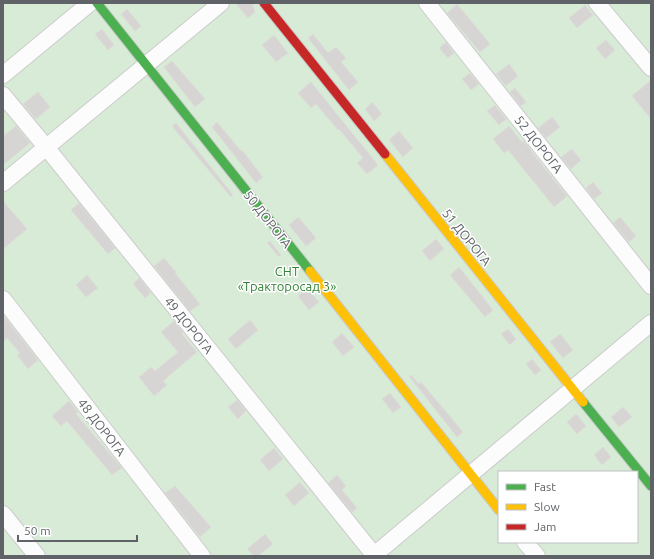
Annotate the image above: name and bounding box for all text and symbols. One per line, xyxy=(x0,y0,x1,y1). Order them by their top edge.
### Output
street label: 52 ДОРОГА xyxy=(512,113,566,176)
street label: 50 ДОРОГА xyxy=(241,188,295,251)
street label: 51 ДОРОГА xyxy=(440,206,494,269)
park label: СНТ «Тракторосад 3» xyxy=(238,264,336,293)
street label: 49 ДОРОГА xyxy=(162,294,216,357)
street label: 48 ДОРОГА xyxy=(75,396,129,459)
legend xyxy=(498,471,638,543)
text: Fast xyxy=(534,480,556,493)
text: Slow xyxy=(534,500,560,513)
scale bar xyxy=(18,517,137,543)
text: Jam xyxy=(534,520,556,533)
text: 50 m xyxy=(24,524,51,537)

